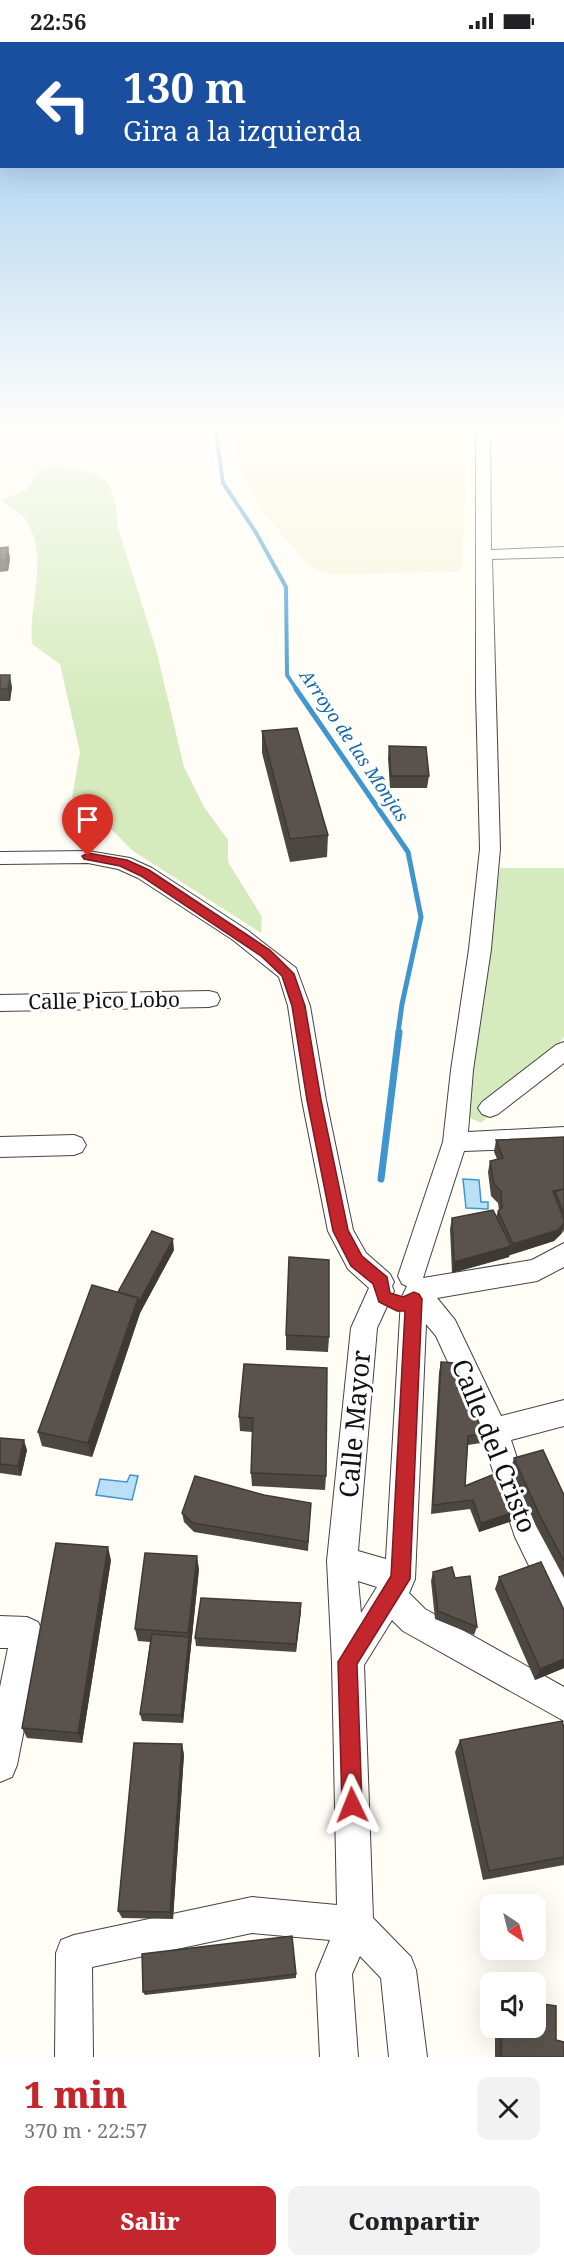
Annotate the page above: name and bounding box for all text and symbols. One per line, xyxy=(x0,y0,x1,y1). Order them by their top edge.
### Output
text: 22:56 xyxy=(30,6,86,36)
text: 130 m xyxy=(123,58,247,115)
icon: left xyxy=(24,66,102,144)
text: Gira a la izquierda xyxy=(123,112,362,149)
water label: Arroyo de las Monjas xyxy=(294,663,415,826)
pin xyxy=(62,794,113,856)
icon: arrive xyxy=(71,803,104,836)
street label: Calle Pico Lobo xyxy=(28,985,180,1015)
street label: Calle Mayor xyxy=(330,1349,378,1499)
street label: Calle del Cristo xyxy=(444,1353,546,1538)
position arrow xyxy=(320,1773,384,1837)
north arrow xyxy=(480,1894,546,1960)
map controls xyxy=(480,1894,546,2038)
button: sound xyxy=(480,1972,546,2038)
text: 1 min xyxy=(24,2070,127,2119)
button: close xyxy=(477,2077,540,2140)
text: 370 m · 22:57 xyxy=(24,2117,147,2144)
button: Salir xyxy=(24,2186,276,2255)
button: Compartir xyxy=(288,2186,540,2255)

